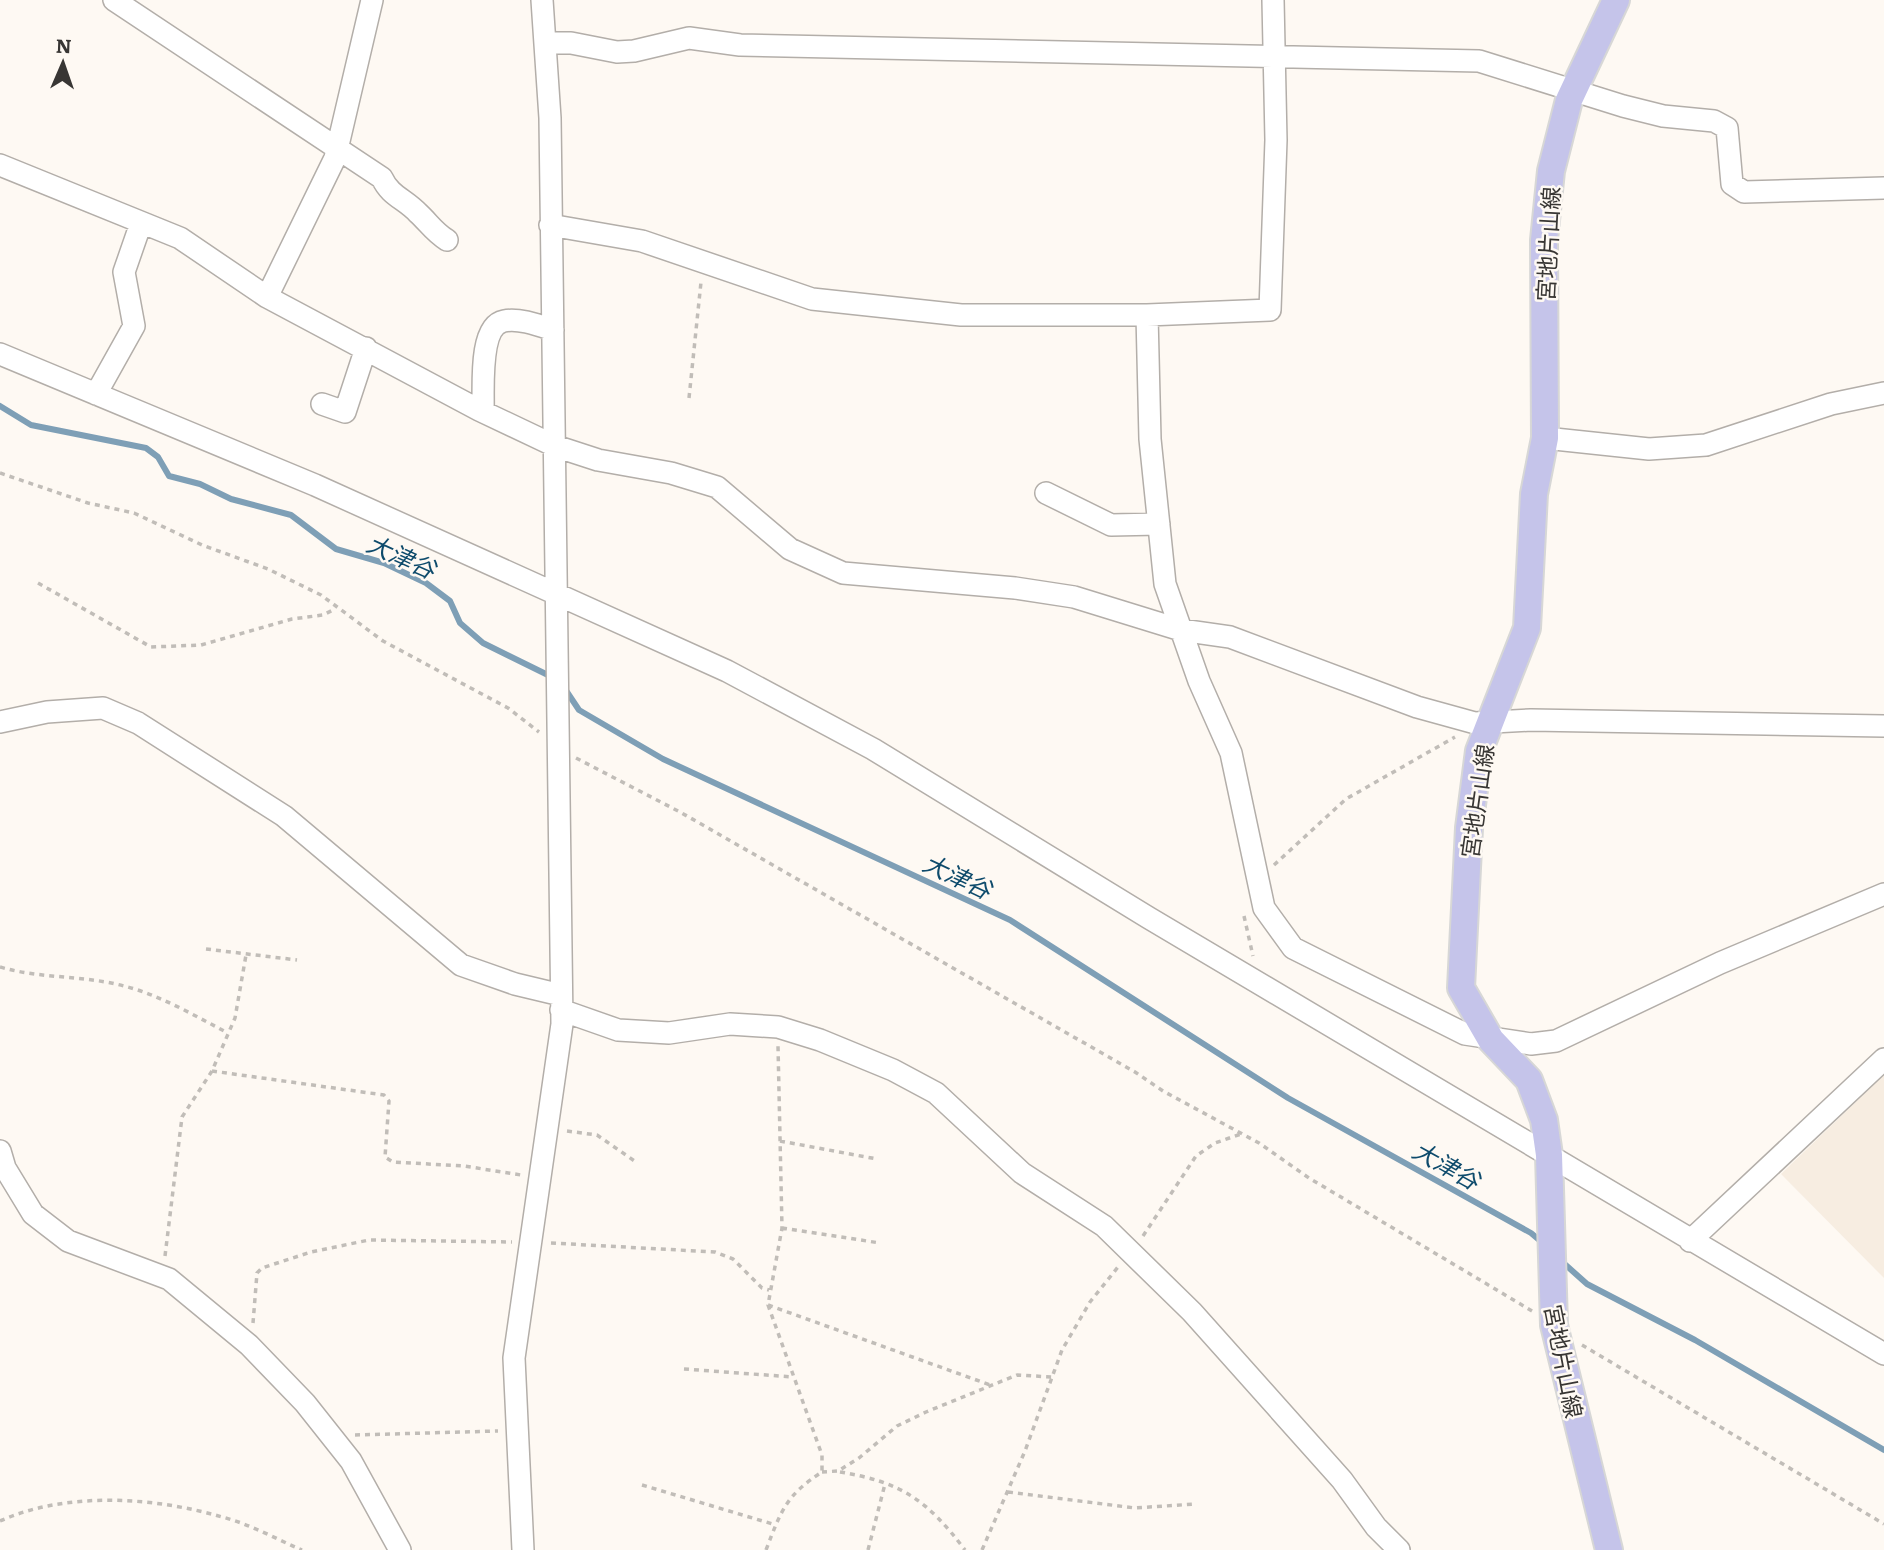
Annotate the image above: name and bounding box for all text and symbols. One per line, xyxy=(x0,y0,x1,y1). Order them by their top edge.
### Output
north arrow xyxy=(28,28,98,98)
text: N xyxy=(55,31,72,59)
street label: 宮地片山線 xyxy=(1527,186,1567,302)
water label: 大津谷 xyxy=(362,524,444,586)
street label: 宮地片山線 xyxy=(1451,742,1501,860)
water label: 大津谷 xyxy=(918,844,1000,907)
water label: 大津谷 xyxy=(1407,1131,1489,1198)
street label: 宮地片山線 xyxy=(1537,1301,1593,1421)

